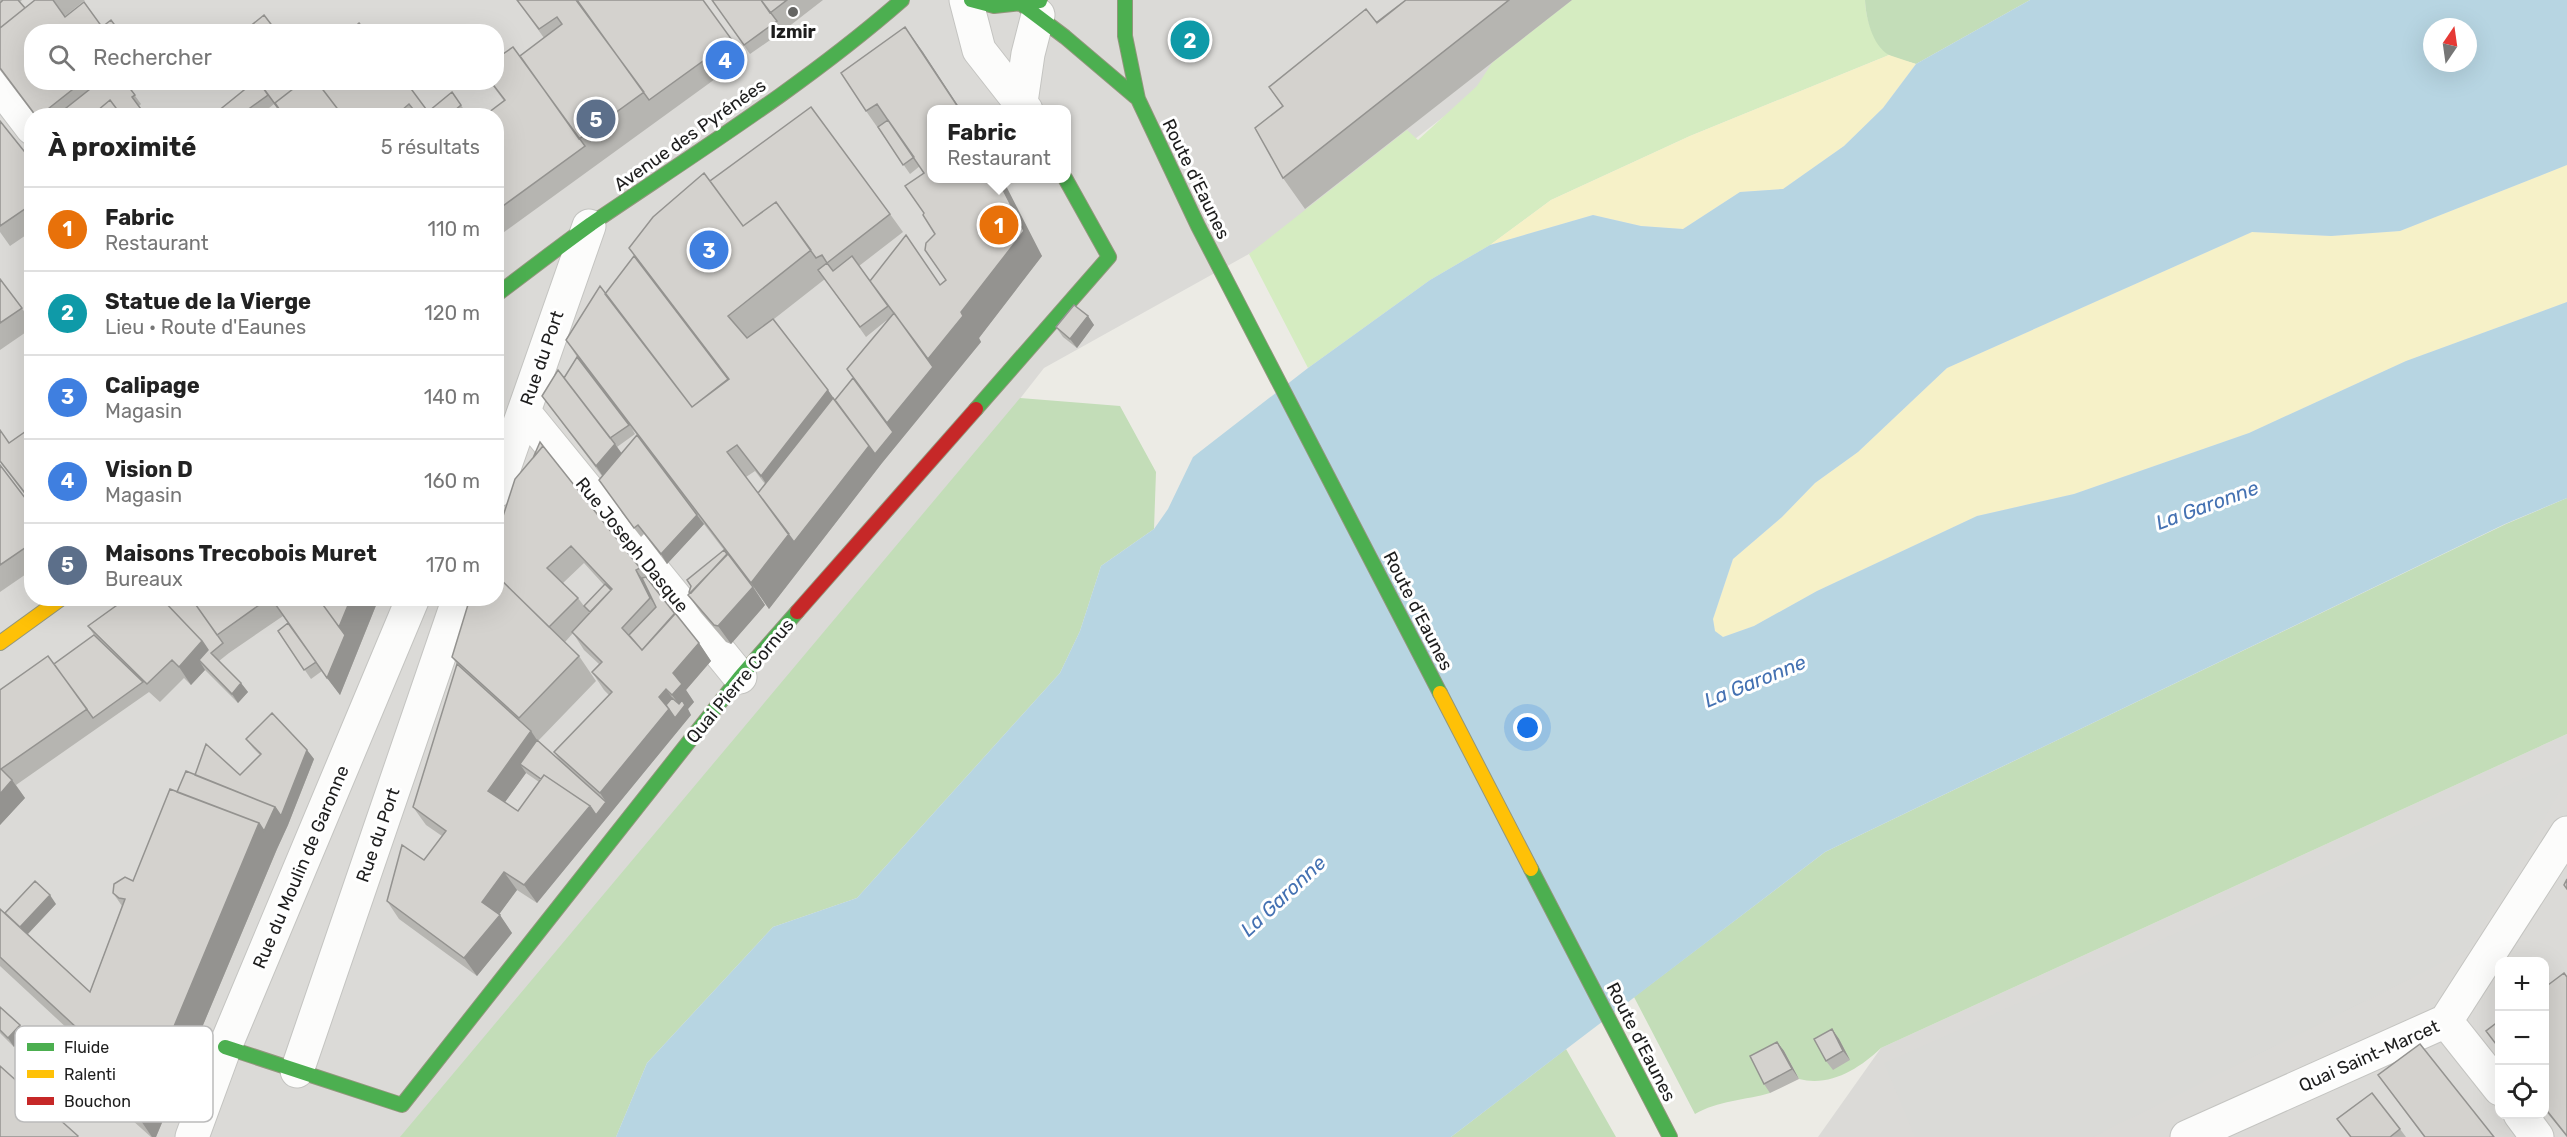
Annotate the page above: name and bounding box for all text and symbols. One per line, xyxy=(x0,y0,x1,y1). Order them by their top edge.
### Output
marker: Izmir xyxy=(786,5,800,19)
pin: 2 xyxy=(1170,18,1210,63)
north arrow xyxy=(2423,18,2477,72)
place label: Izmir xyxy=(770,21,816,43)
search box xyxy=(24,24,504,90)
pin: 4 xyxy=(706,38,744,82)
icon: search xyxy=(45,41,78,74)
text: Rechercher xyxy=(93,44,212,71)
street label: Avenue des Pyrénées xyxy=(610,74,770,196)
pin: 5 xyxy=(576,96,616,142)
popup xyxy=(927,105,1071,183)
street label: Route d'Eaunes xyxy=(1157,115,1235,243)
text: Fabric xyxy=(947,119,1016,146)
text: À proximité xyxy=(48,132,197,163)
text: 5 résultats xyxy=(381,135,480,159)
text: Restaurant xyxy=(947,146,1051,170)
pin: 1 xyxy=(980,202,1018,248)
text: Fabric xyxy=(105,204,174,231)
text: 1 xyxy=(63,217,72,241)
text: 110 m xyxy=(428,217,480,241)
pin: 3 xyxy=(690,228,728,272)
text: Restaurant xyxy=(105,231,209,255)
text: Statue de la Vierge xyxy=(105,288,311,315)
text: 2 xyxy=(61,301,74,325)
text: 120 m xyxy=(424,301,480,325)
street label: Rue du Port xyxy=(516,308,568,408)
text: Lieu · Route d'Eaunes xyxy=(105,315,306,339)
text: Calipage xyxy=(105,372,200,399)
text: 3 xyxy=(61,385,74,409)
text: 140 m xyxy=(424,385,480,409)
text: Magasin xyxy=(105,399,182,423)
text: Vision D xyxy=(105,456,193,483)
text: 4 xyxy=(61,469,74,493)
text: 160 m xyxy=(424,469,480,493)
street label: Rue Joseph Dasque xyxy=(571,473,693,617)
water label: La Garonne xyxy=(2152,475,2262,535)
text: Magasin xyxy=(105,483,182,507)
text: Maisons Trecobois Muret xyxy=(105,540,377,567)
street label: Route d'Eaunes xyxy=(1378,548,1458,674)
text: 5 xyxy=(61,553,74,577)
text: 170 m xyxy=(426,553,480,577)
text: Bureaux xyxy=(105,567,183,591)
street label: Quai Pierre Cornus xyxy=(682,614,798,748)
water label: La Garonne xyxy=(1701,650,1809,712)
your location xyxy=(1513,713,1542,742)
street label: Rue du Moulin de Garonne xyxy=(248,762,354,972)
street label: Rue du Port xyxy=(352,785,404,885)
water label: La Garonne xyxy=(1236,851,1330,941)
map controls xyxy=(2495,957,2549,1119)
button: + xyxy=(2495,957,2549,1011)
street label: Route d'Eaunes xyxy=(1601,979,1681,1105)
button: − xyxy=(2495,1011,2549,1065)
street label: Quai Saint-Marcet xyxy=(2295,1015,2443,1097)
legend xyxy=(15,1026,213,1122)
text: Fluide xyxy=(64,1038,109,1057)
text: Ralenti xyxy=(64,1065,116,1084)
button: locate xyxy=(2495,1065,2549,1119)
text: Bouchon xyxy=(64,1092,131,1111)

